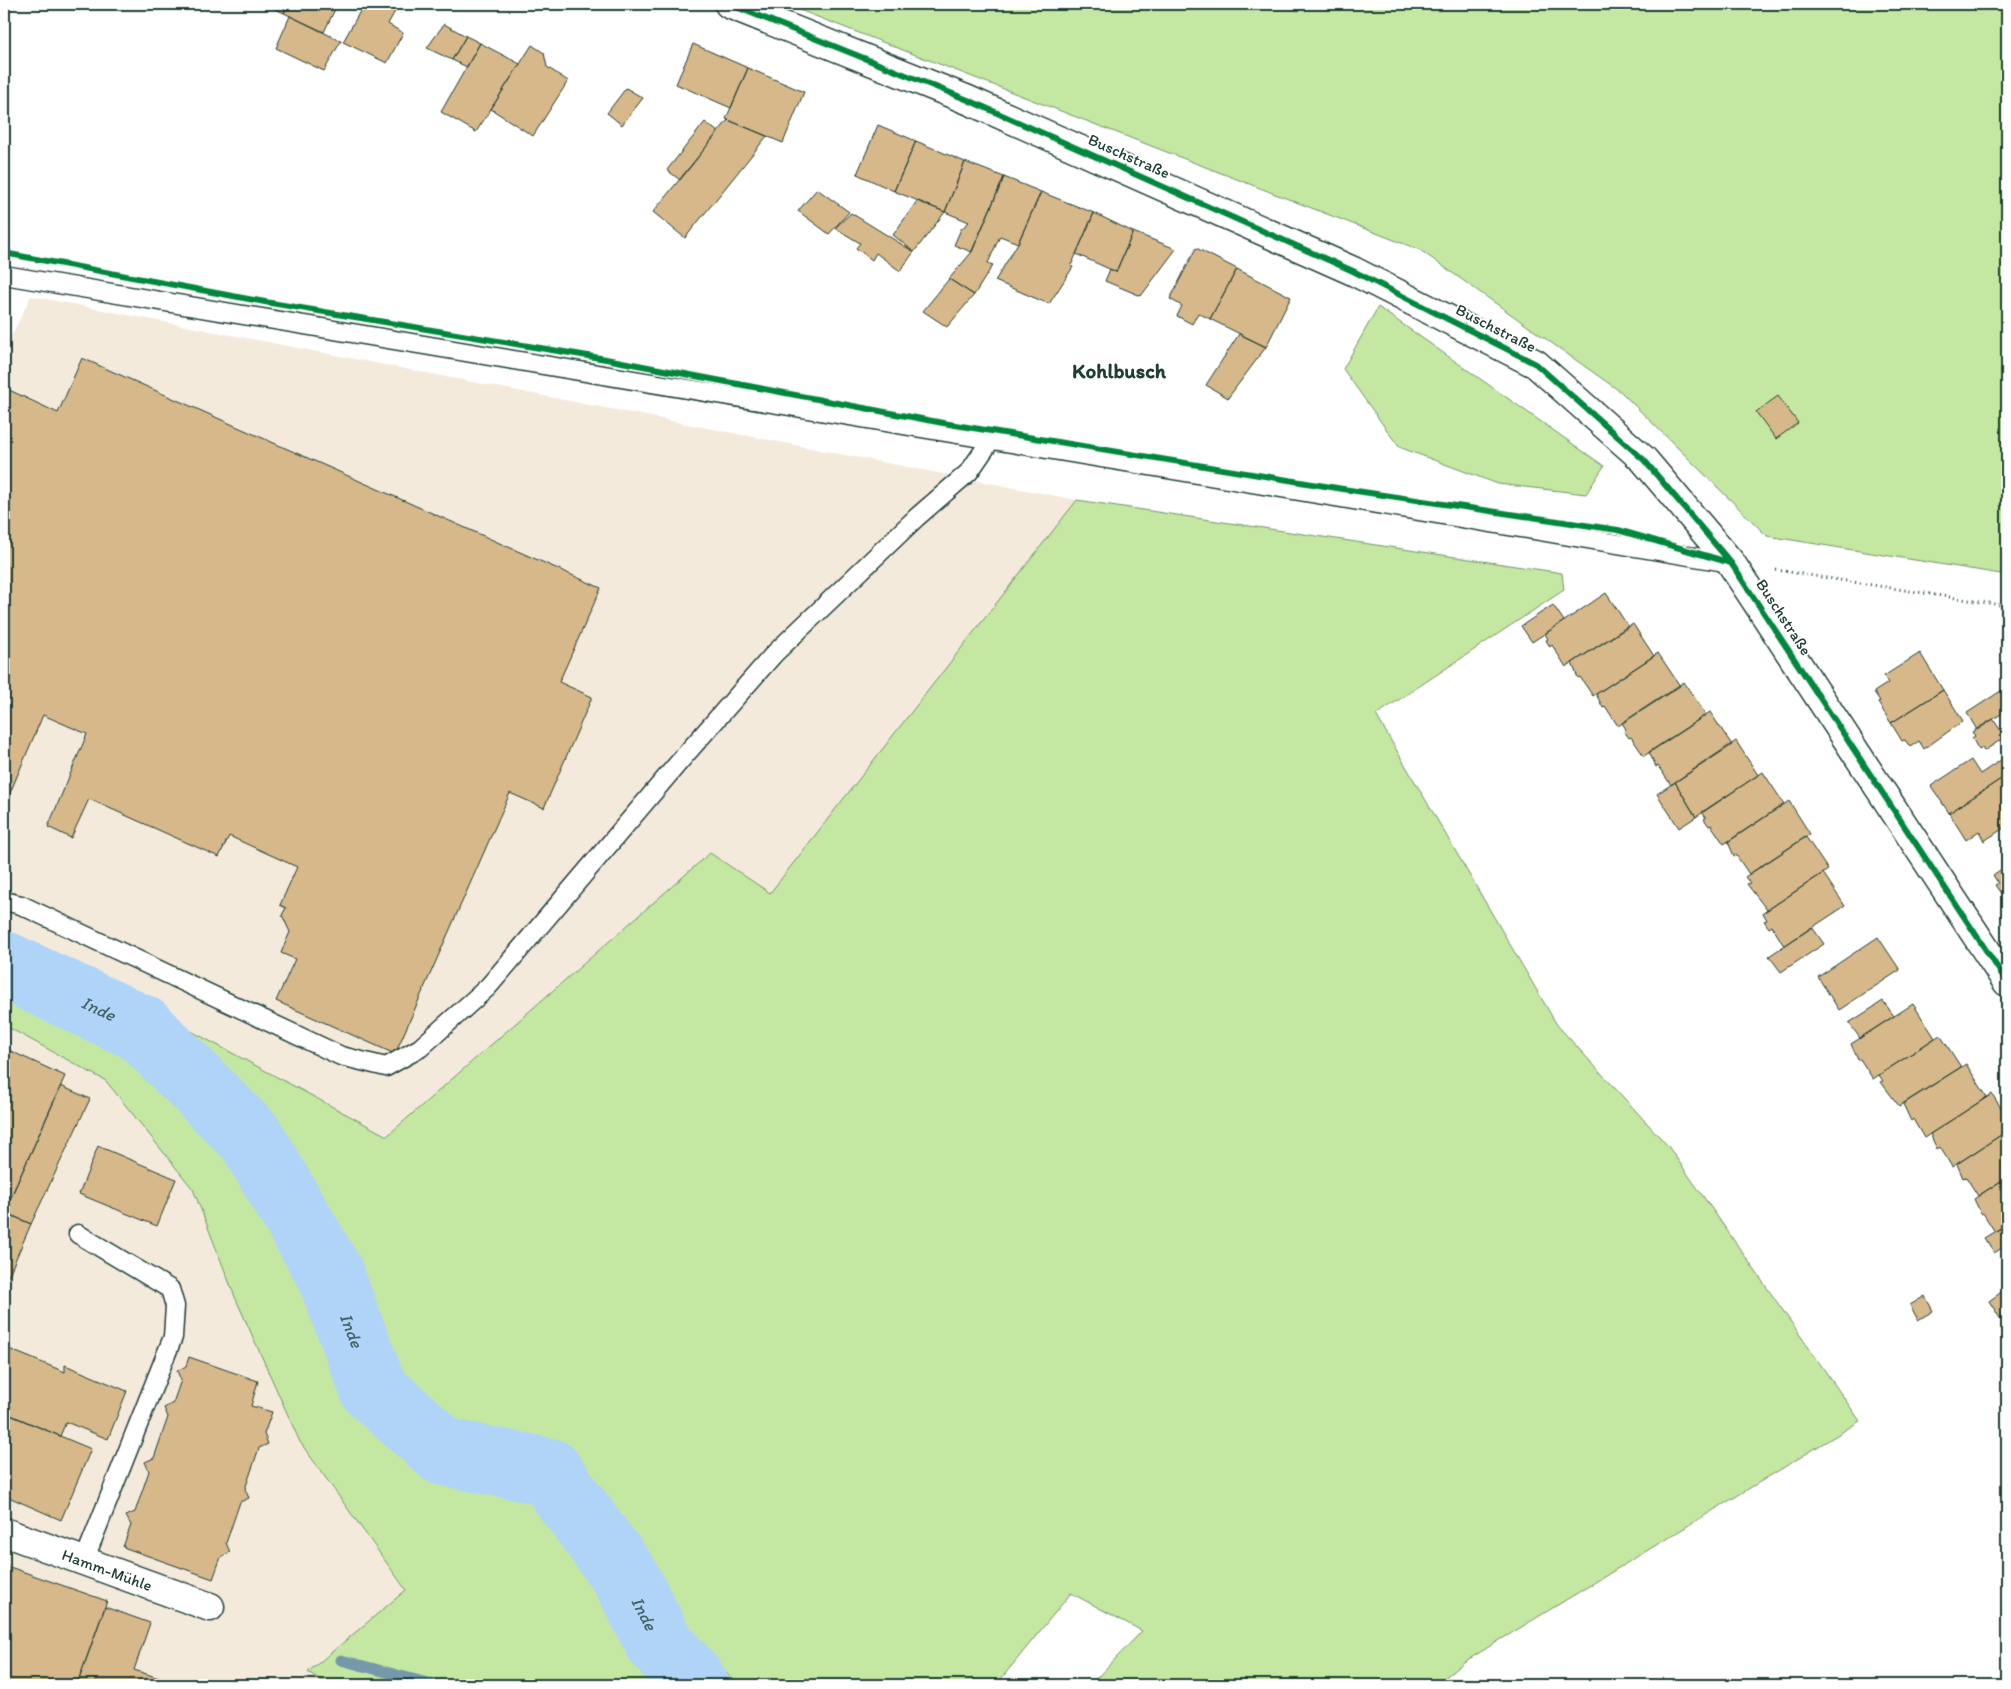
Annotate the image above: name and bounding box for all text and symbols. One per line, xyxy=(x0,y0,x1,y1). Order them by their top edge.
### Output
street label: Buschstraße xyxy=(1085,130,1173,182)
street label: Buschstraße xyxy=(1453,300,1539,356)
district label: Kohlbusch xyxy=(1072,358,1167,383)
street label: Buschstraße xyxy=(1752,575,1816,659)
water label: Inde xyxy=(78,991,120,1027)
water label: Inde xyxy=(335,1310,368,1352)
street label: Hamm-Mühle xyxy=(60,1545,155,1595)
water label: Inde xyxy=(626,1593,663,1636)

